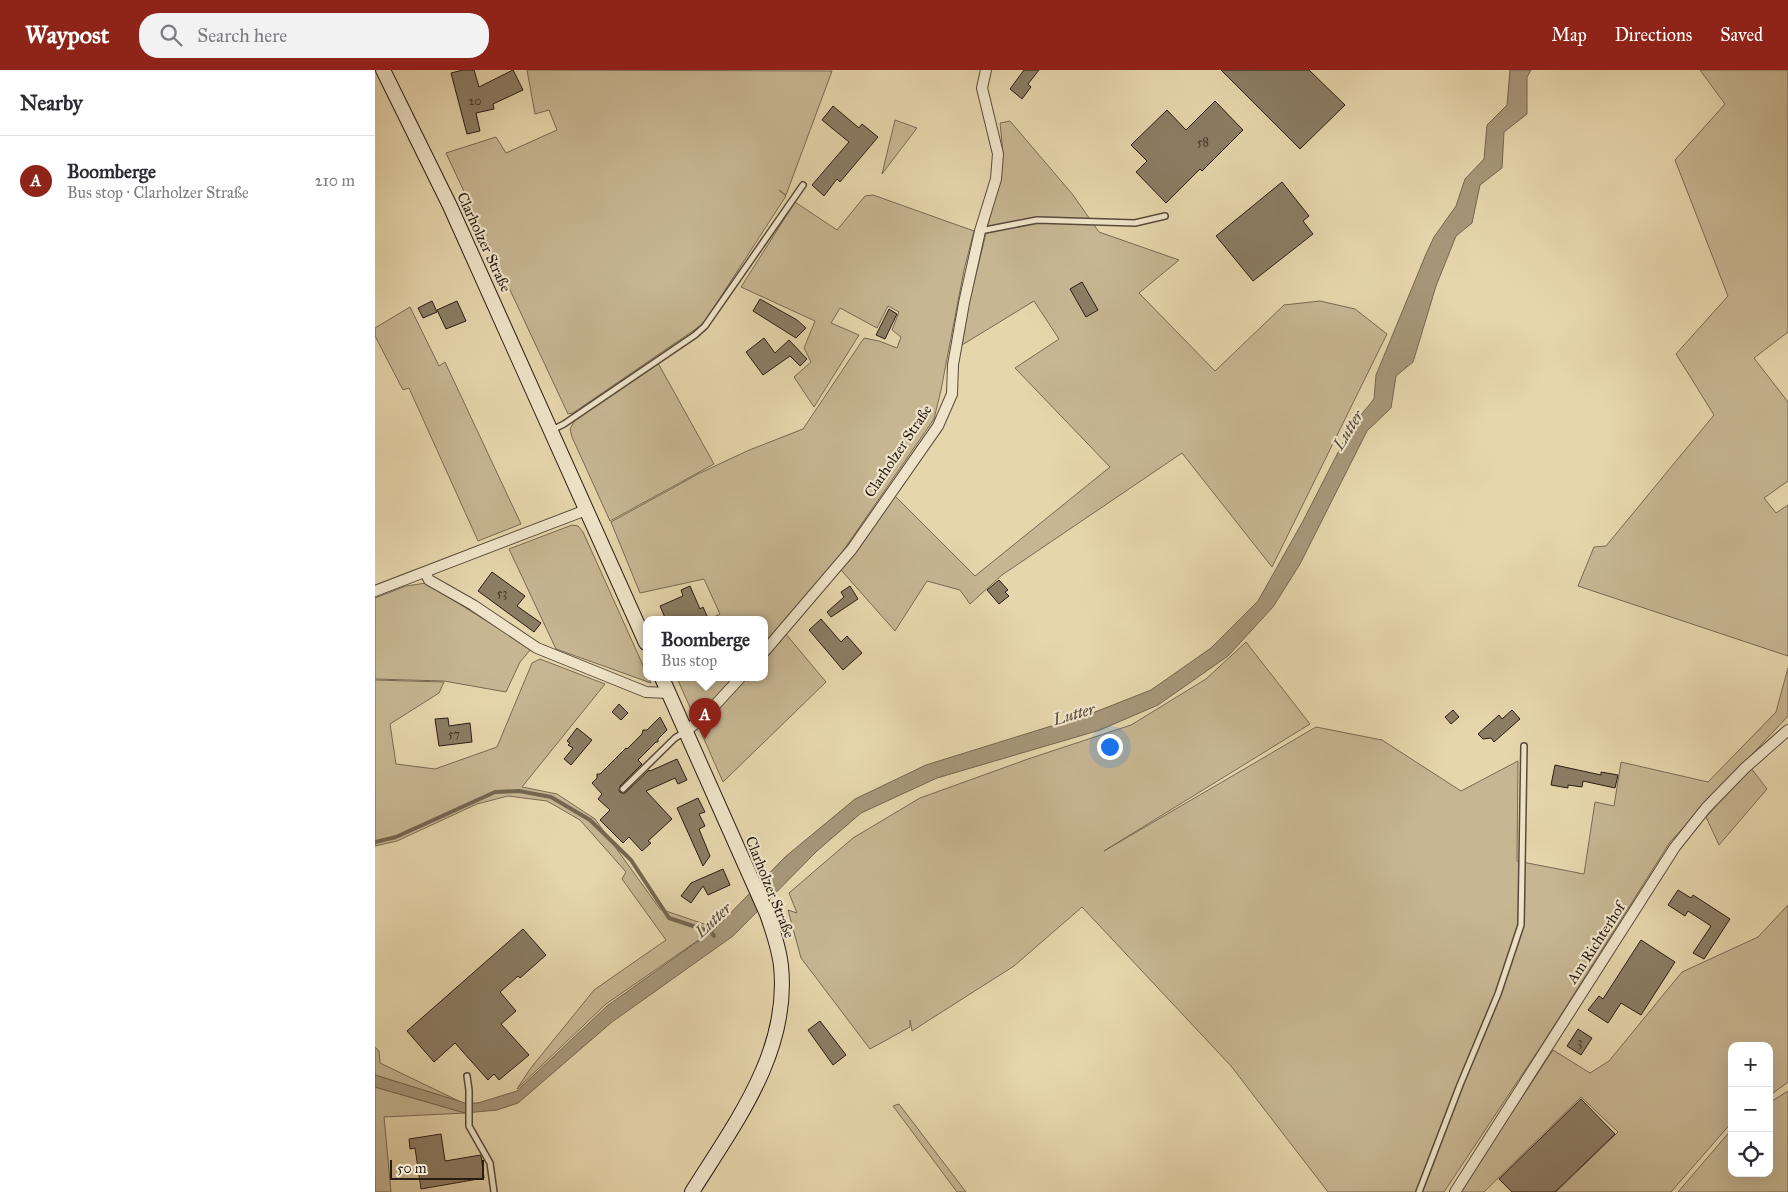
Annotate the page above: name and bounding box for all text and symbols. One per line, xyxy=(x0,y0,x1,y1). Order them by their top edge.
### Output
search box xyxy=(139,13,489,58)
text: Waypost xyxy=(25,20,109,50)
icon: search xyxy=(157,21,185,49)
text: Search here xyxy=(197,24,287,47)
text: Map xyxy=(1551,24,1587,46)
text: Directions xyxy=(1615,24,1692,46)
text: Saved xyxy=(1720,24,1763,46)
text: Nearby xyxy=(20,90,83,116)
house number: 20 xyxy=(469,94,481,108)
house number: 58 xyxy=(1197,135,1209,149)
text: Boomberge xyxy=(67,160,156,183)
text: A xyxy=(31,171,41,190)
text: 210 m xyxy=(315,171,355,190)
text: Bus stop · Clarholzer Straße xyxy=(67,183,249,202)
street label: Clarholzer Straße xyxy=(453,189,515,295)
street label: Clarholzer Straße xyxy=(860,401,936,501)
water label: Lutter xyxy=(1328,406,1368,454)
house number: 53 xyxy=(497,586,507,600)
popup xyxy=(643,616,768,681)
text: Boomberge xyxy=(661,628,750,651)
text: Bus stop xyxy=(661,651,717,670)
pin: A xyxy=(689,698,721,739)
water label: Lutter xyxy=(1050,699,1098,729)
house number: 57 xyxy=(448,727,460,741)
your location xyxy=(1097,734,1123,760)
street label: Clarholzer Straße xyxy=(741,834,799,940)
street label: Am Richterhof xyxy=(1563,897,1631,988)
water label: Lutter xyxy=(690,898,736,942)
house number: 3 xyxy=(1578,1035,1583,1049)
map controls xyxy=(1728,1042,1773,1177)
button: + xyxy=(1728,1042,1773,1087)
button: − xyxy=(1728,1087,1773,1132)
button: locate xyxy=(1728,1132,1773,1177)
scale bar xyxy=(390,1157,484,1180)
text: 50 m xyxy=(397,1160,426,1177)

